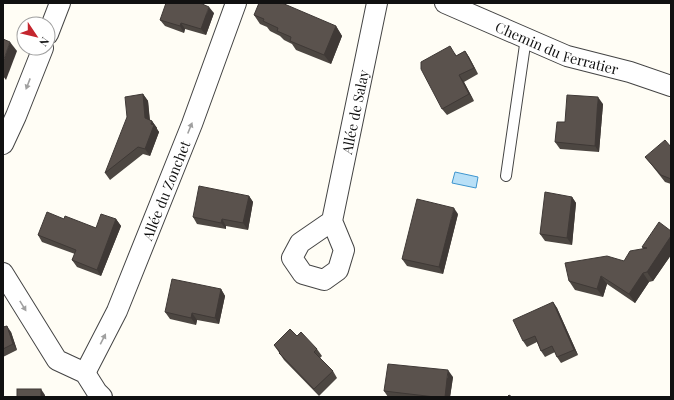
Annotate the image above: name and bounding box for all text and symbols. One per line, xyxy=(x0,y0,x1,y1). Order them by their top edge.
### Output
north arrow xyxy=(16,16,56,56)
street label: Chemin du Ferratier xyxy=(493,17,621,78)
text: N xyxy=(36,34,53,50)
street label: Allée de Salay xyxy=(336,68,372,157)
one-way arrow xyxy=(25,79,31,91)
one-way arrow xyxy=(188,122,194,134)
street label: Allée du Zonchet xyxy=(137,137,194,244)
one-way arrow xyxy=(20,300,27,312)
one-way arrow xyxy=(99,333,106,344)

